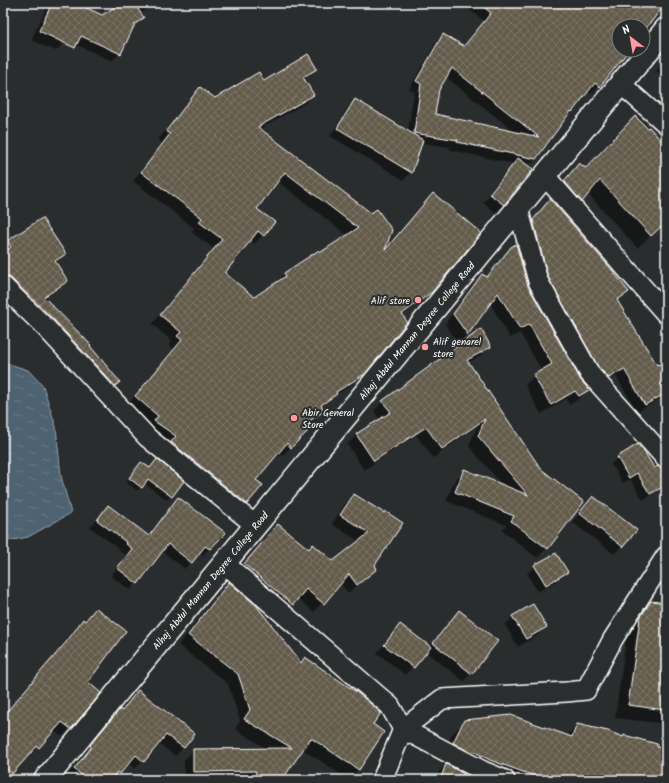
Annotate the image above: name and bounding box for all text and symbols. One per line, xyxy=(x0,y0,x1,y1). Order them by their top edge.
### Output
north arrow xyxy=(611,18,651,58)
text: N xyxy=(619,21,634,40)
street label: Alhaj Abdul Mannan Degree College Road xyxy=(355,258,480,404)
place label: Alif store xyxy=(371,293,410,309)
marker: Alif store xyxy=(413,295,423,305)
place label: Alif genarel store xyxy=(433,334,482,362)
marker: Alif genarel store xyxy=(420,342,430,352)
place label: Abir General Store xyxy=(302,405,354,433)
marker: Abir General Store xyxy=(289,413,299,423)
street label: Alhaj Abdul Mannan Degree College Road xyxy=(149,508,274,654)

